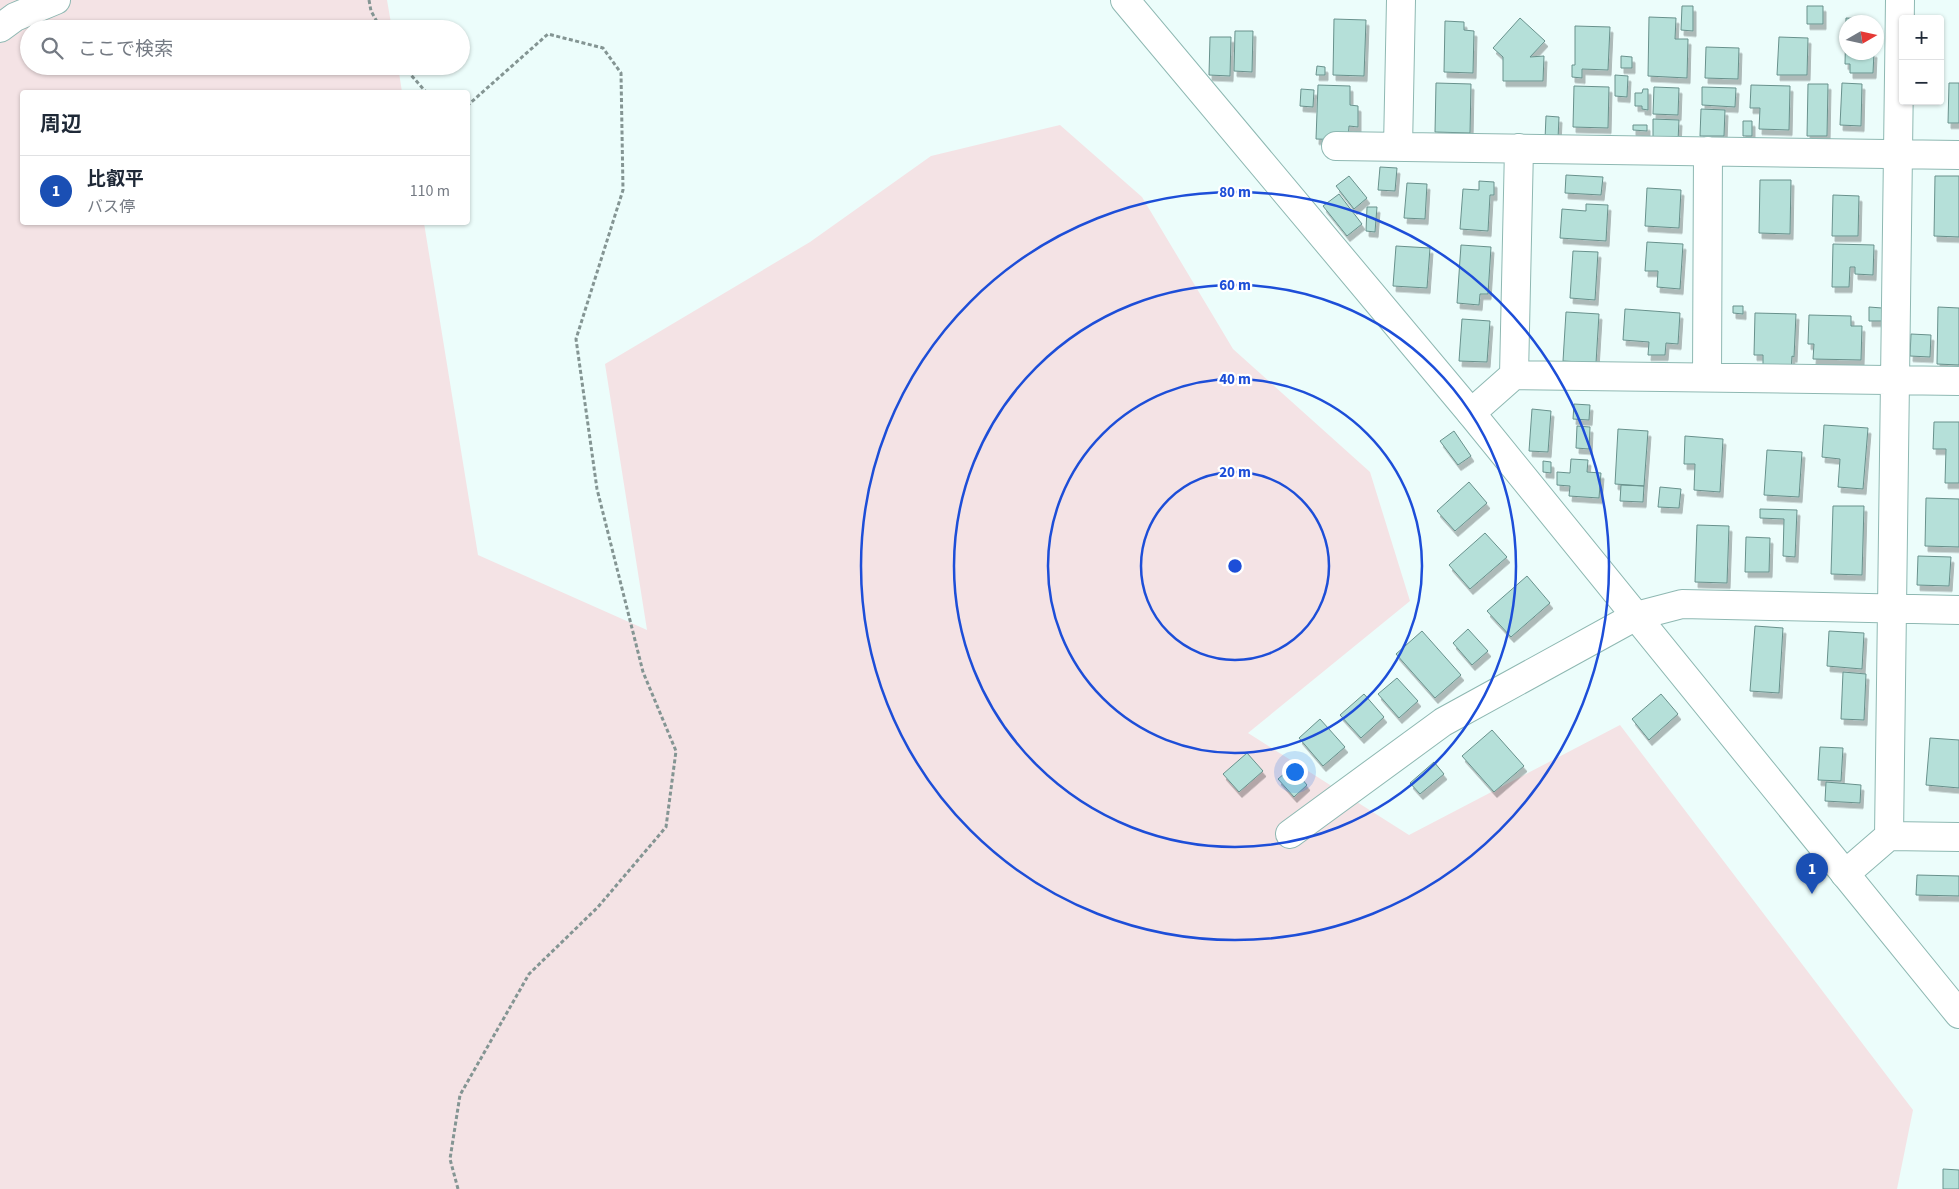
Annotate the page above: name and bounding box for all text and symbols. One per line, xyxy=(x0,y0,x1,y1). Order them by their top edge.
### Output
north arrow xyxy=(1839,15,1884,60)
map controls xyxy=(1899,15,1944,105)
button: + xyxy=(1899,15,1944,60)
search box xyxy=(20,20,470,75)
icon: search xyxy=(38,34,66,62)
text: ここで検索 xyxy=(78,36,173,63)
button: − xyxy=(1899,60,1944,105)
text: 周辺 xyxy=(40,109,82,139)
text: 比叡平 xyxy=(87,166,144,193)
text: 1 xyxy=(52,180,60,202)
text: 110 m xyxy=(410,180,450,202)
text: 80 m xyxy=(1219,182,1251,203)
text: バス停 xyxy=(87,196,135,218)
text: 60 m xyxy=(1219,275,1251,296)
text: 40 m xyxy=(1219,369,1251,390)
text: 20 m xyxy=(1219,462,1251,483)
centre of rings xyxy=(1226,557,1244,575)
your location xyxy=(1282,759,1308,785)
pin: 1 xyxy=(1796,853,1828,894)

